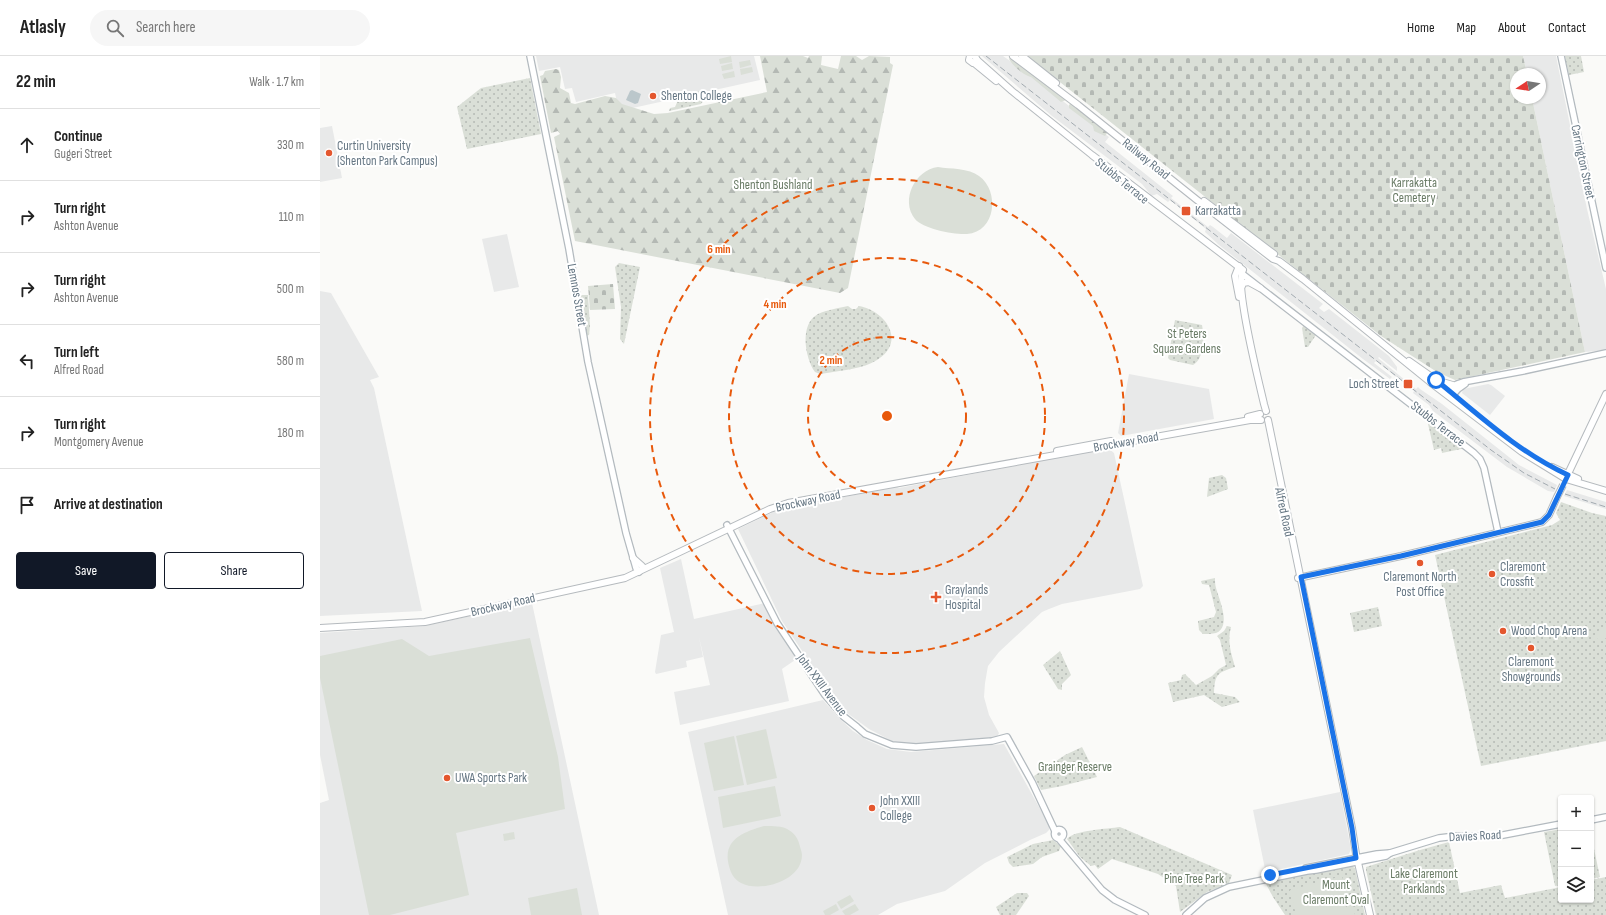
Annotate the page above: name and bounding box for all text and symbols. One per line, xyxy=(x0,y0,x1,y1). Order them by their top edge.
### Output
search box xyxy=(90,10,370,46)
text: Atlasly xyxy=(20,16,66,39)
icon: search xyxy=(104,17,126,39)
text: Search here xyxy=(136,18,196,37)
text: Home xyxy=(1407,19,1435,36)
text: Map xyxy=(1457,19,1476,36)
text: About xyxy=(1498,19,1526,36)
text: Contact xyxy=(1548,19,1586,36)
north arrow xyxy=(1510,68,1546,104)
text: 22 min xyxy=(16,72,56,92)
text: Walk · 1.7 km xyxy=(249,74,304,90)
place label: Shenton College xyxy=(661,88,732,104)
marker: Shenton College xyxy=(648,91,658,101)
street label: Carrington Street xyxy=(1567,123,1599,201)
text: Continue xyxy=(54,127,103,146)
icon: ahead xyxy=(16,134,38,156)
street label: Railway Road xyxy=(1119,135,1173,183)
text: 330 m xyxy=(277,137,304,153)
place label: Curtin University (Shenton Park Campus) xyxy=(337,138,438,169)
text: Gugeri Street xyxy=(54,146,112,162)
marker: Curtin University (Shenton Park Campus) xyxy=(324,148,334,158)
street label: Stubbs Terrace xyxy=(1092,154,1152,208)
park label: Karrakatta Cemetery xyxy=(1391,175,1437,206)
park label: Shenton Bushland xyxy=(734,177,812,193)
text: Turn right xyxy=(54,199,106,218)
place label: Karrakatta xyxy=(1195,203,1241,219)
marker: Karrakatta xyxy=(1180,205,1192,217)
icon: right xyxy=(16,206,38,228)
text: 110 m xyxy=(279,209,304,225)
text: Ashton Avenue xyxy=(54,218,119,234)
text: 6 min xyxy=(707,242,731,257)
street label: Lemnos Street xyxy=(564,262,590,328)
text: Turn right xyxy=(54,271,106,290)
icon: right xyxy=(16,278,38,300)
text: 500 m xyxy=(277,281,304,297)
text: Ashton Avenue xyxy=(54,290,119,306)
text: 4 min xyxy=(763,297,787,312)
park label: St Peters Square Gardens xyxy=(1153,326,1221,357)
text: Turn left xyxy=(54,343,99,362)
icon: left xyxy=(16,350,38,372)
text: 580 m xyxy=(277,353,304,369)
text: 2 min xyxy=(820,353,842,368)
text: Alfred Road xyxy=(54,362,104,378)
route start xyxy=(1427,371,1445,389)
place label: Loch Street xyxy=(1349,376,1399,392)
marker: Loch Street xyxy=(1402,378,1414,390)
street label: Stubbs Terrace xyxy=(1408,398,1468,450)
centre of rings xyxy=(880,409,894,423)
text: Turn right xyxy=(54,415,106,434)
icon: right xyxy=(16,422,38,444)
text: 180 m xyxy=(278,425,304,441)
street label: Brockway Road xyxy=(1092,428,1160,456)
text: Montgomery Avenue xyxy=(54,434,144,450)
street label: Alfred Road xyxy=(1271,485,1297,538)
street label: Brockway Road xyxy=(774,486,842,516)
icon: arrive xyxy=(16,494,38,516)
text: Arrive at destination xyxy=(54,495,163,514)
button: Save xyxy=(16,552,156,589)
button: Share xyxy=(164,552,304,589)
marker: Claremont North Post Office xyxy=(1415,558,1425,568)
place label: Claremont Crossfit xyxy=(1500,559,1546,590)
place label: Claremont North Post Office xyxy=(1383,569,1457,600)
marker: Claremont Crossfit xyxy=(1487,569,1497,579)
place label: Graylands Hospital xyxy=(945,582,988,613)
street label: Brockway Road xyxy=(469,590,537,620)
marker: Graylands Hospital xyxy=(930,591,942,603)
place label: Wood Chop Arena xyxy=(1511,623,1587,639)
marker: Wood Chop Arena xyxy=(1498,626,1508,636)
marker: Claremont Showgrounds xyxy=(1526,643,1536,653)
street label: John XXIII Avenue xyxy=(793,650,851,719)
place label: Claremont Showgrounds xyxy=(1502,654,1561,685)
park label: Grainger Reserve xyxy=(1038,759,1112,775)
place label: UWA Sports Park xyxy=(455,770,527,786)
marker: UWA Sports Park xyxy=(442,773,452,783)
place label: John XXIII College xyxy=(879,793,920,824)
map controls xyxy=(1558,795,1594,903)
button: + xyxy=(1558,795,1594,831)
marker: John XXIII College xyxy=(867,803,877,813)
street label: Davies Road xyxy=(1448,827,1502,845)
button: − xyxy=(1558,831,1594,867)
route end xyxy=(1261,866,1279,884)
park label: Lake Claremont Parklands xyxy=(1390,866,1458,897)
button: layers xyxy=(1558,867,1594,903)
park label: Pine Tree Park xyxy=(1164,871,1224,887)
park label: Mount Claremont Oval xyxy=(1303,877,1369,908)

